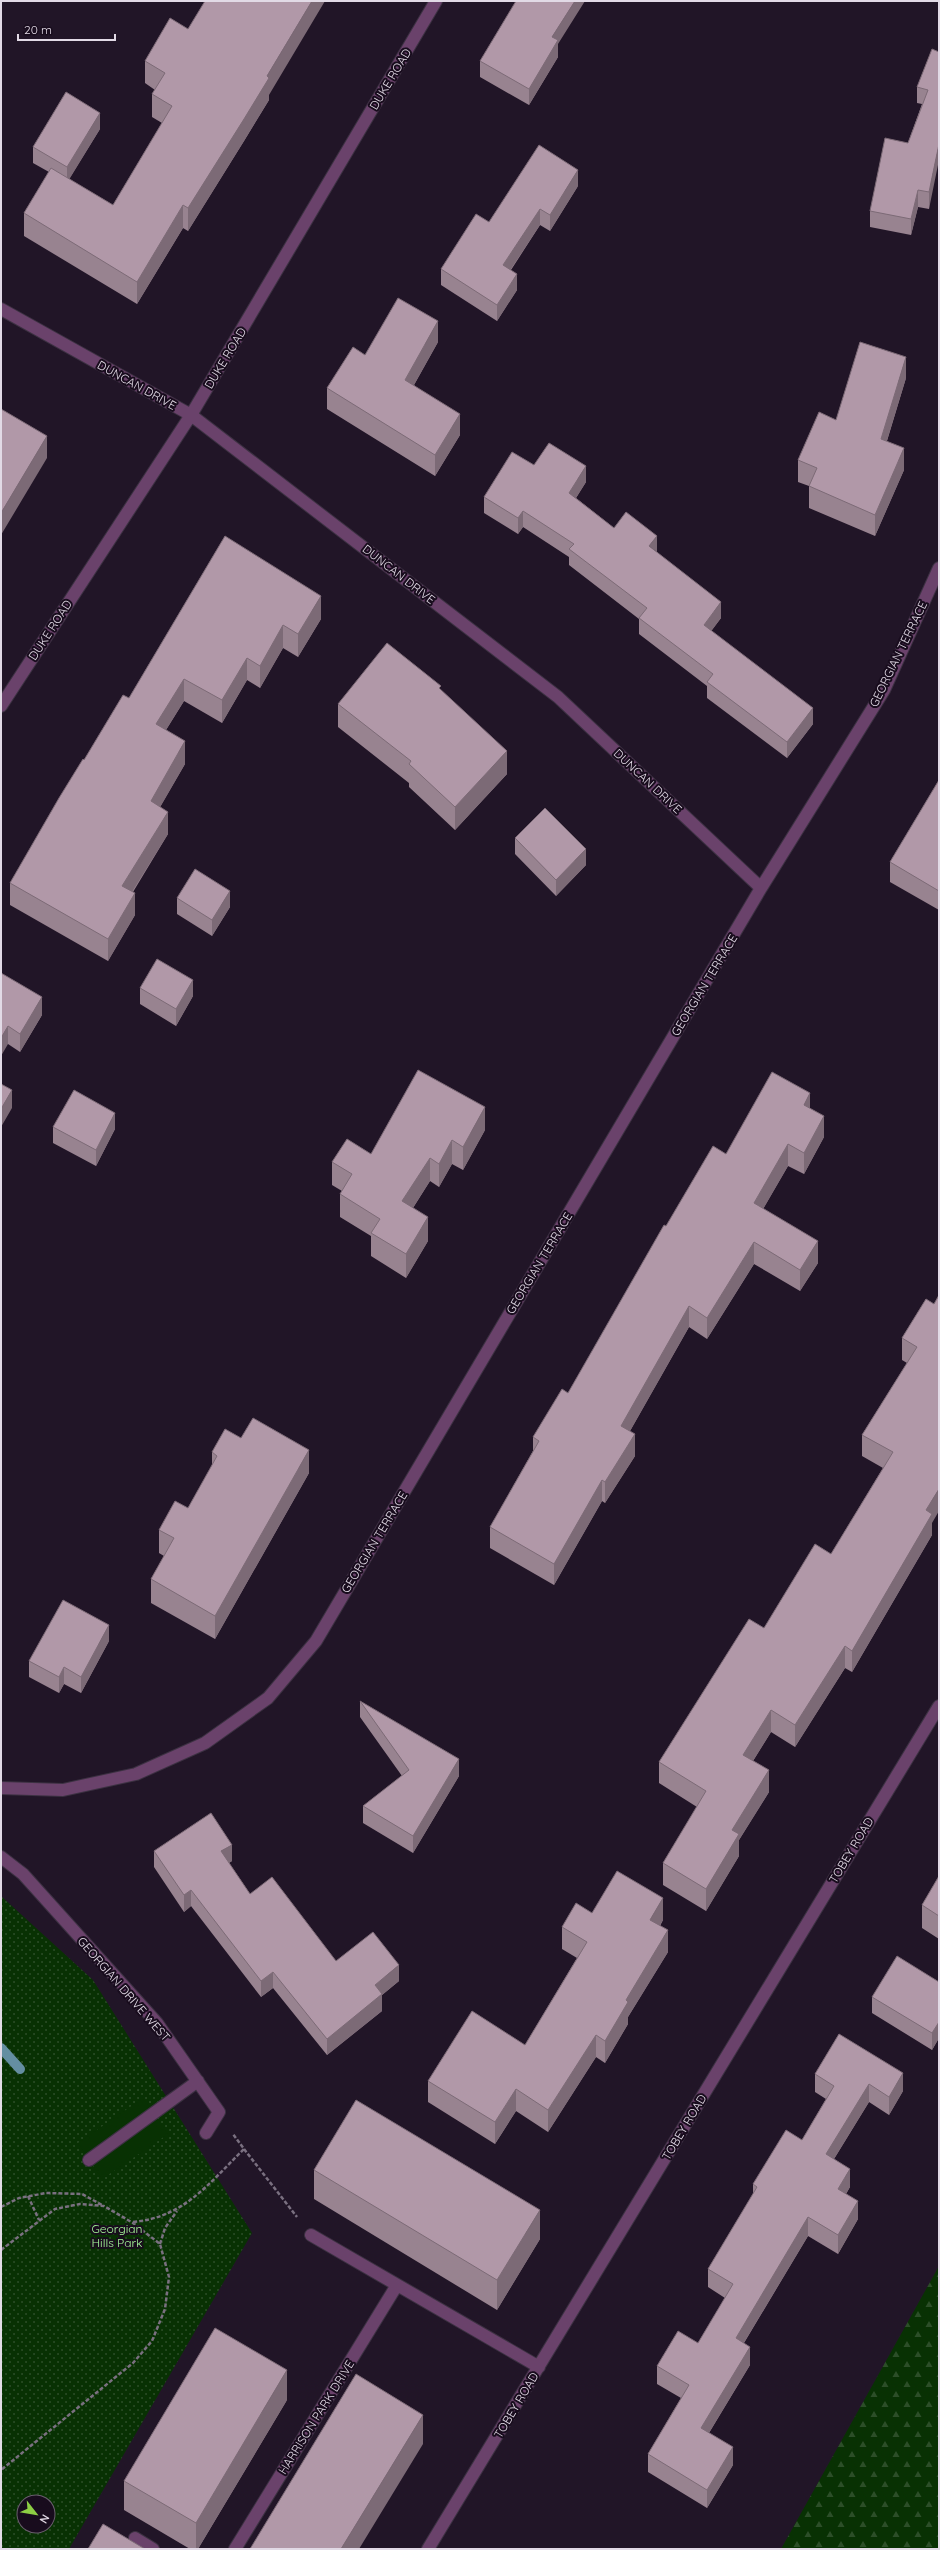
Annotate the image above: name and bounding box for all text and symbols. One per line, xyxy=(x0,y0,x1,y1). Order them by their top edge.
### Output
scale bar xyxy=(18,16,115,42)
text: 20 m xyxy=(24,22,52,37)
street label: DUKE ROAD xyxy=(366,45,414,112)
street label: DUKE ROAD xyxy=(201,324,249,391)
street label: DUNCAN DRIVE xyxy=(95,357,179,413)
street label: DUNCAN DRIVE xyxy=(360,541,438,607)
street label: DUKE ROAD xyxy=(25,597,75,663)
street label: GEORGIAN TERRACE xyxy=(866,598,930,709)
street label: DUNCAN DRIVE xyxy=(611,746,685,817)
street label: GEORGIAN TERRACE xyxy=(668,931,740,1039)
street label: GEORGIAN TERRACE xyxy=(503,1209,575,1317)
street label: GEORGIAN TERRACE xyxy=(338,1488,410,1596)
street label: TOBEY ROAD xyxy=(825,1814,877,1886)
street label: GEORGIAN DRIVE WEST xyxy=(75,1934,173,2044)
street label: TOBEY ROAD xyxy=(658,2091,710,2163)
park label: Georgian Hills Park xyxy=(91,2221,143,2250)
street label: HARRISON PARK DRIVE xyxy=(275,2357,357,2477)
street label: TOBEY ROAD xyxy=(490,2369,542,2441)
north arrow xyxy=(16,2494,56,2534)
text: N xyxy=(36,2512,53,2526)

